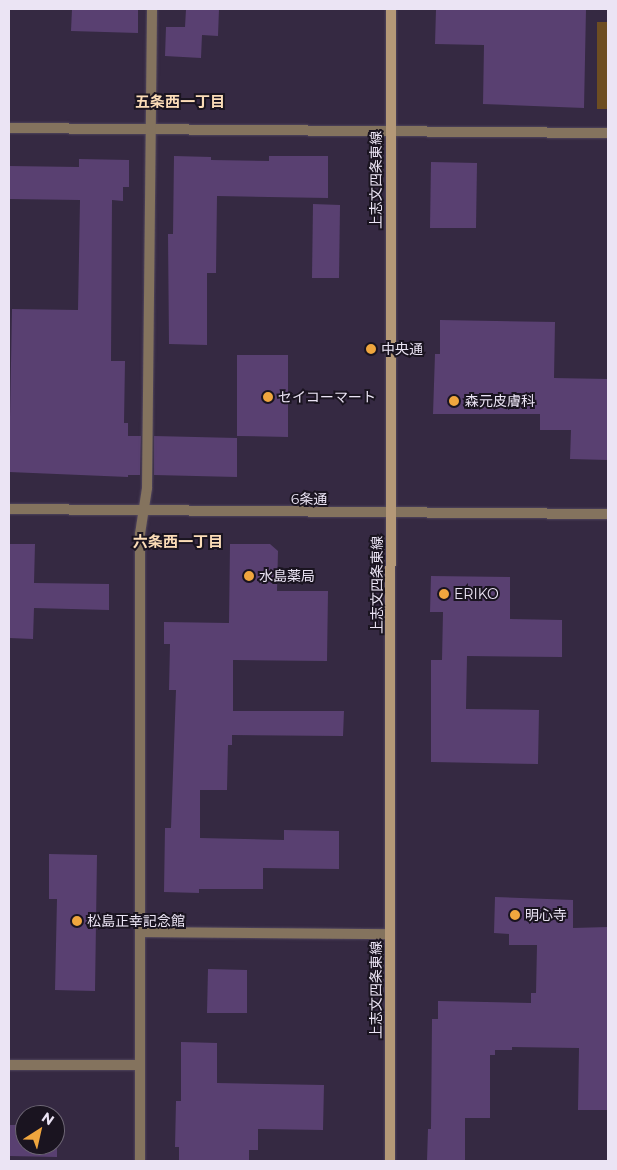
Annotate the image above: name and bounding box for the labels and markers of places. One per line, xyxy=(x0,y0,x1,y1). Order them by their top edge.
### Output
place label: 中央通 xyxy=(381,341,423,357)
marker: 中央通 xyxy=(365,343,377,355)
place label: セイコーマート xyxy=(278,389,376,405)
marker: セイコーマート xyxy=(262,391,274,403)
place label: 森元皮膚科 xyxy=(465,393,535,409)
marker: 森元皮膚科 xyxy=(447,394,461,408)
place label: 水島薬局 xyxy=(259,568,315,584)
marker: 水島薬局 xyxy=(243,570,255,582)
place label: ERIKO xyxy=(454,586,499,602)
marker: ERIKO xyxy=(438,588,450,600)
place label: 明心寺 xyxy=(525,907,567,923)
marker: 明心寺 xyxy=(509,909,521,921)
place label: 松島正幸記念館 xyxy=(87,913,185,929)
marker: 松島正幸記念館 xyxy=(71,915,83,927)

